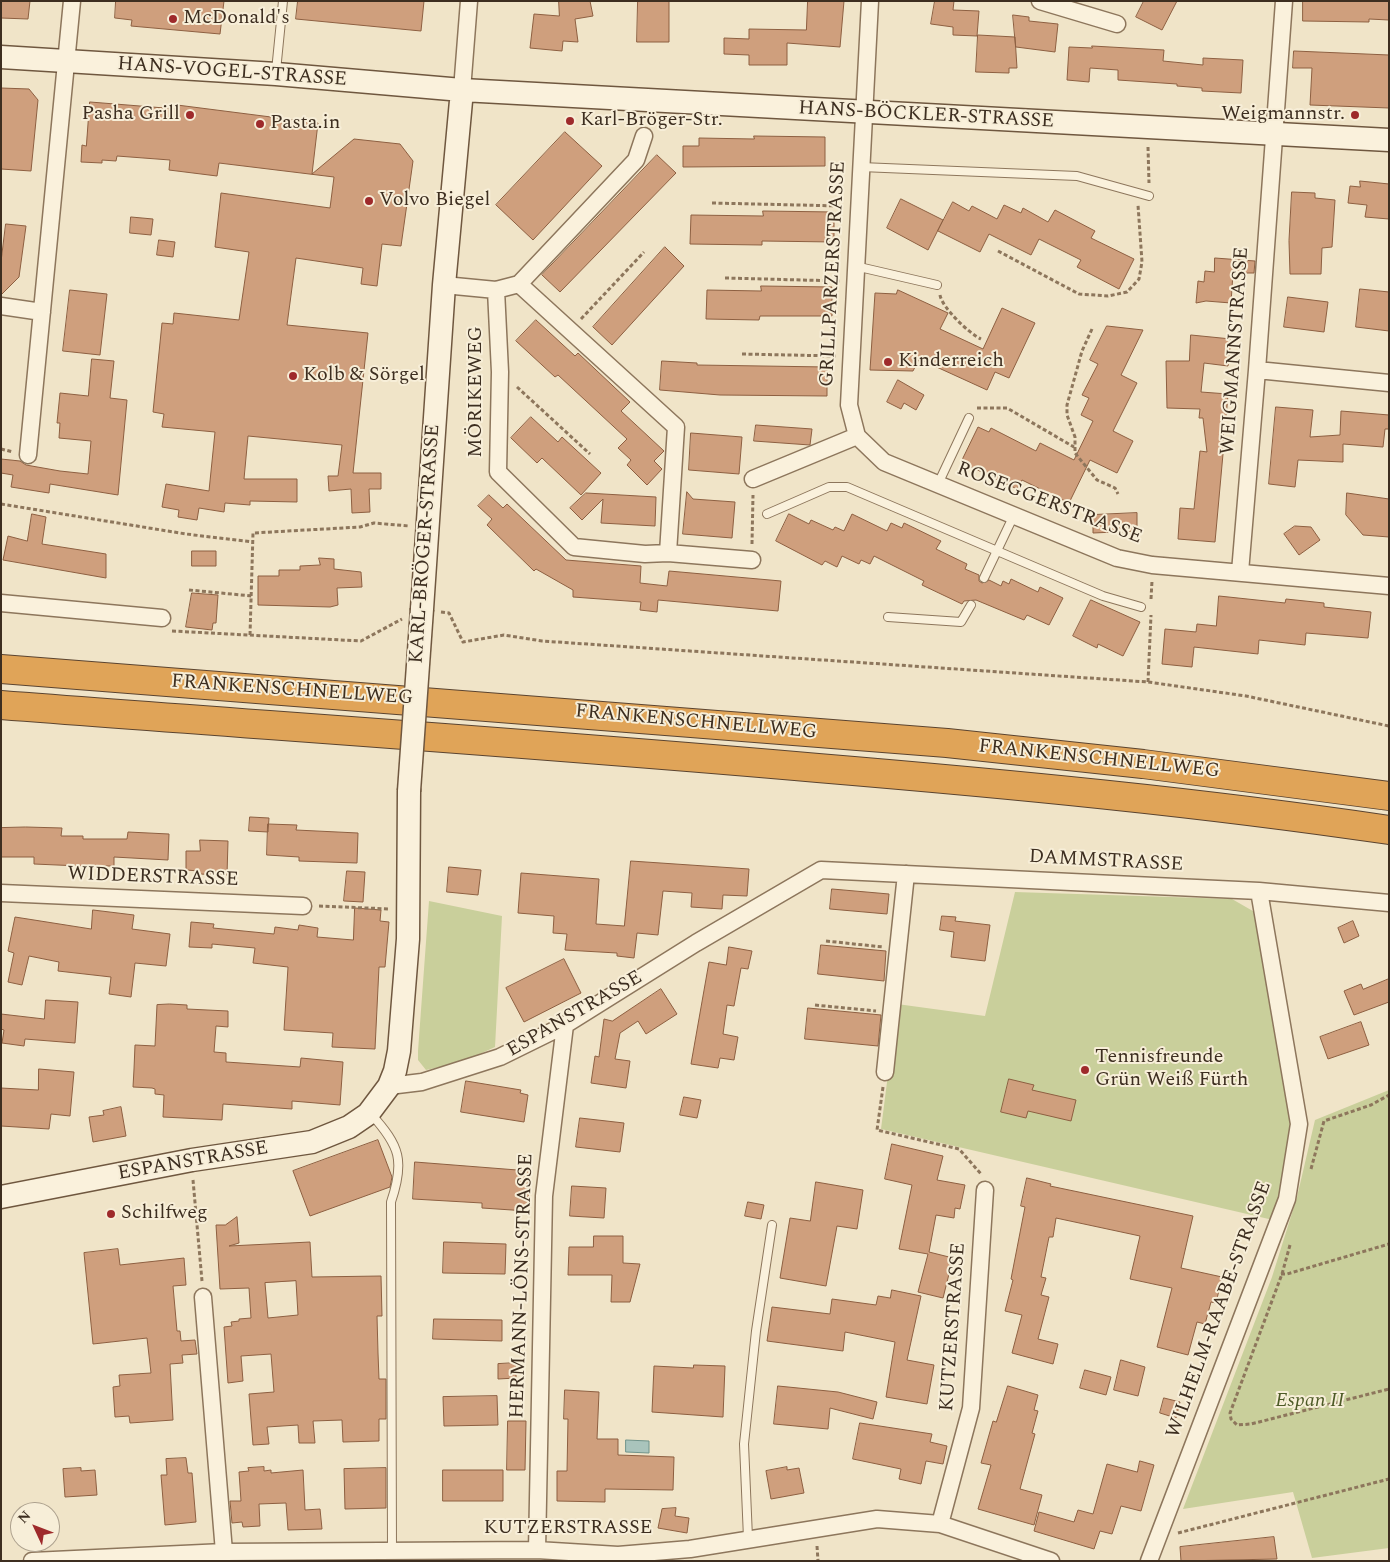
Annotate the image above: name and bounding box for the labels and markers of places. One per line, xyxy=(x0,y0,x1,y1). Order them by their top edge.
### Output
place label: McDonald's xyxy=(183,7,290,31)
marker: McDonald's xyxy=(167,13,179,25)
place label: Pasha Grill xyxy=(82,103,180,127)
place label: Weigmannstr. xyxy=(1221,103,1345,127)
marker: Pasha Grill xyxy=(184,109,196,121)
place label: Karl-Bröger-Str. xyxy=(580,109,723,133)
marker: Weigmannstr. xyxy=(1349,109,1361,121)
place label: Pasta.in xyxy=(270,112,340,136)
marker: Karl-Bröger-Str. xyxy=(564,115,576,127)
marker: Pasta.in xyxy=(254,118,266,130)
place label: Volvo Biegel xyxy=(379,189,490,213)
marker: Volvo Biegel xyxy=(363,195,375,207)
place label: Kinderreich xyxy=(898,350,1004,374)
marker: Kinderreich xyxy=(882,356,894,368)
place label: Kolb & Sörgel xyxy=(303,364,425,388)
marker: Kolb & Sörgel xyxy=(287,370,299,382)
place label: Tennisfreunde Grün Weiß Fürth xyxy=(1095,1046,1248,1093)
marker: Tennisfreunde Grün Weiß Fürth xyxy=(1079,1064,1091,1076)
place label: Schilfweg xyxy=(121,1202,208,1226)
marker: Schilfweg xyxy=(105,1208,117,1220)

